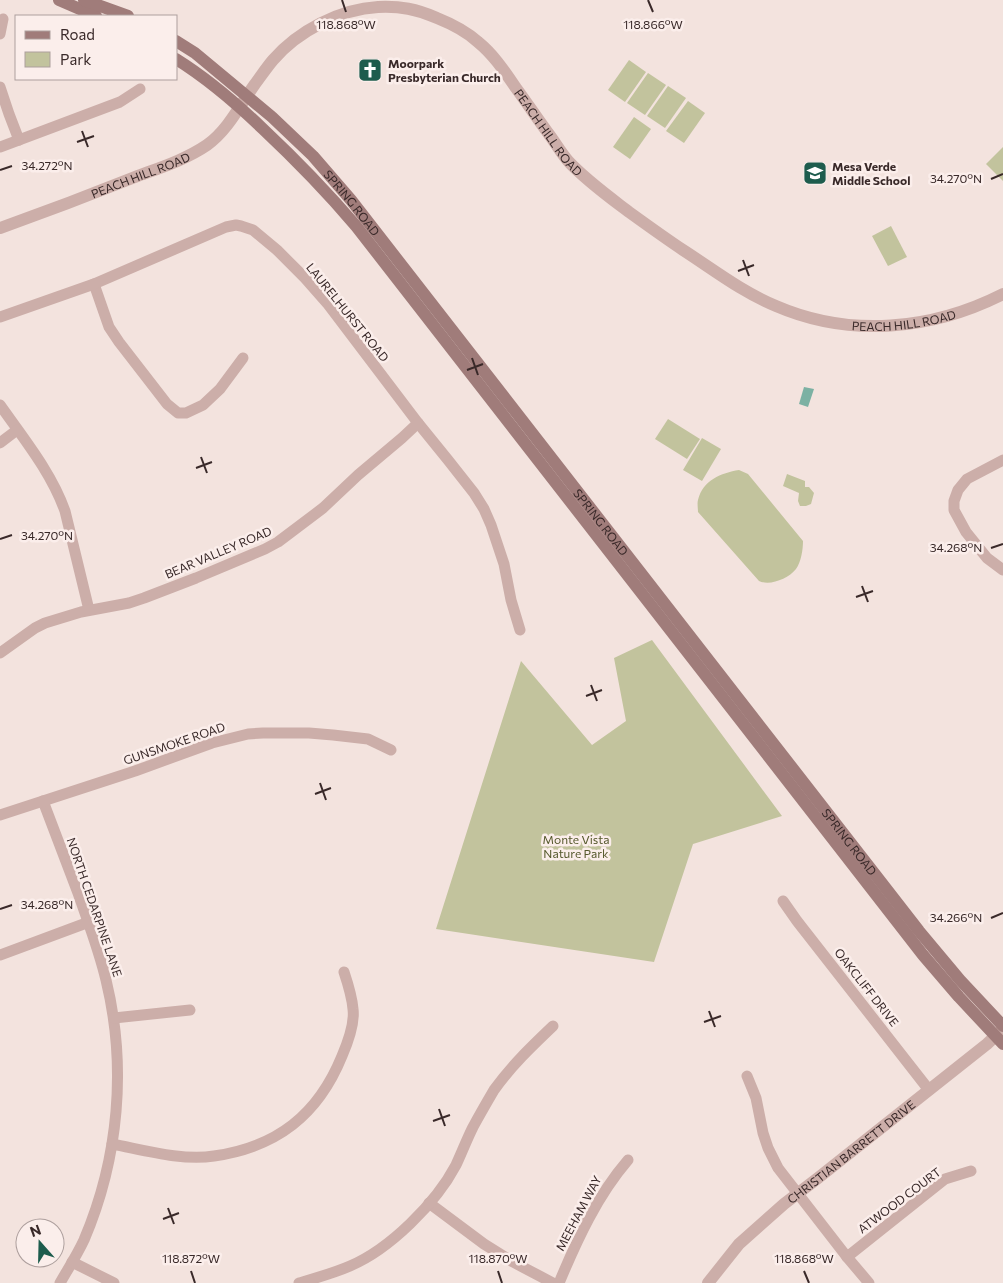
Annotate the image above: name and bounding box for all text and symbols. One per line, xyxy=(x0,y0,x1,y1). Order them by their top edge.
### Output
legend xyxy=(15,15,178,80)
text: 118.868°W xyxy=(316,17,376,31)
text: 118.866°W xyxy=(623,17,683,31)
text: Road xyxy=(60,25,95,43)
text: Park xyxy=(60,50,91,68)
place label: Moorpark Presbyterian Church xyxy=(388,56,501,84)
church icon: Moorpark Presbyterian Church xyxy=(357,57,383,83)
street label: PEACH HILL ROAD xyxy=(512,86,586,179)
street label: PEACH HILL ROAD xyxy=(89,149,192,201)
text: 34.272°N xyxy=(21,158,73,172)
place label: Mesa Verde Middle School xyxy=(832,159,910,187)
school or university icon: Mesa Verde Middle School xyxy=(802,160,828,186)
street label: SPRING ROAD xyxy=(321,167,383,238)
text: 34.270°N xyxy=(930,171,982,185)
street label: LAURELHURST ROAD xyxy=(304,260,392,364)
street label: PEACH HILL ROAD xyxy=(851,307,958,333)
street label: SPRING ROAD xyxy=(571,486,631,558)
street label: BEAR VALLEY ROAD xyxy=(163,523,274,581)
text: 34.270°N xyxy=(21,528,73,542)
text: 34.268°N xyxy=(930,540,982,554)
street label: GUNSMOKE ROAD xyxy=(121,719,227,767)
street label: SPRING ROAD xyxy=(819,806,880,878)
park label: Monte Vista Nature Park xyxy=(543,832,609,860)
street label: NORTH CEDARPINE LANE xyxy=(65,835,125,979)
text: 34.268°N xyxy=(21,897,73,911)
text: 34.266°N xyxy=(930,910,982,924)
street label: OAKCLIFF DRIVE xyxy=(832,945,902,1029)
street label: CHRISTIAN BARRETT DRIVE xyxy=(784,1097,918,1206)
street label: ATWOOD COURT xyxy=(855,1164,943,1236)
street label: MEEHAM WAY xyxy=(552,1173,604,1253)
north arrow xyxy=(15,1218,65,1268)
text: N xyxy=(28,1221,43,1240)
text: 118.872°W xyxy=(162,1251,220,1265)
text: 118.870°W xyxy=(468,1251,528,1265)
text: 118.868°W xyxy=(774,1251,834,1265)

